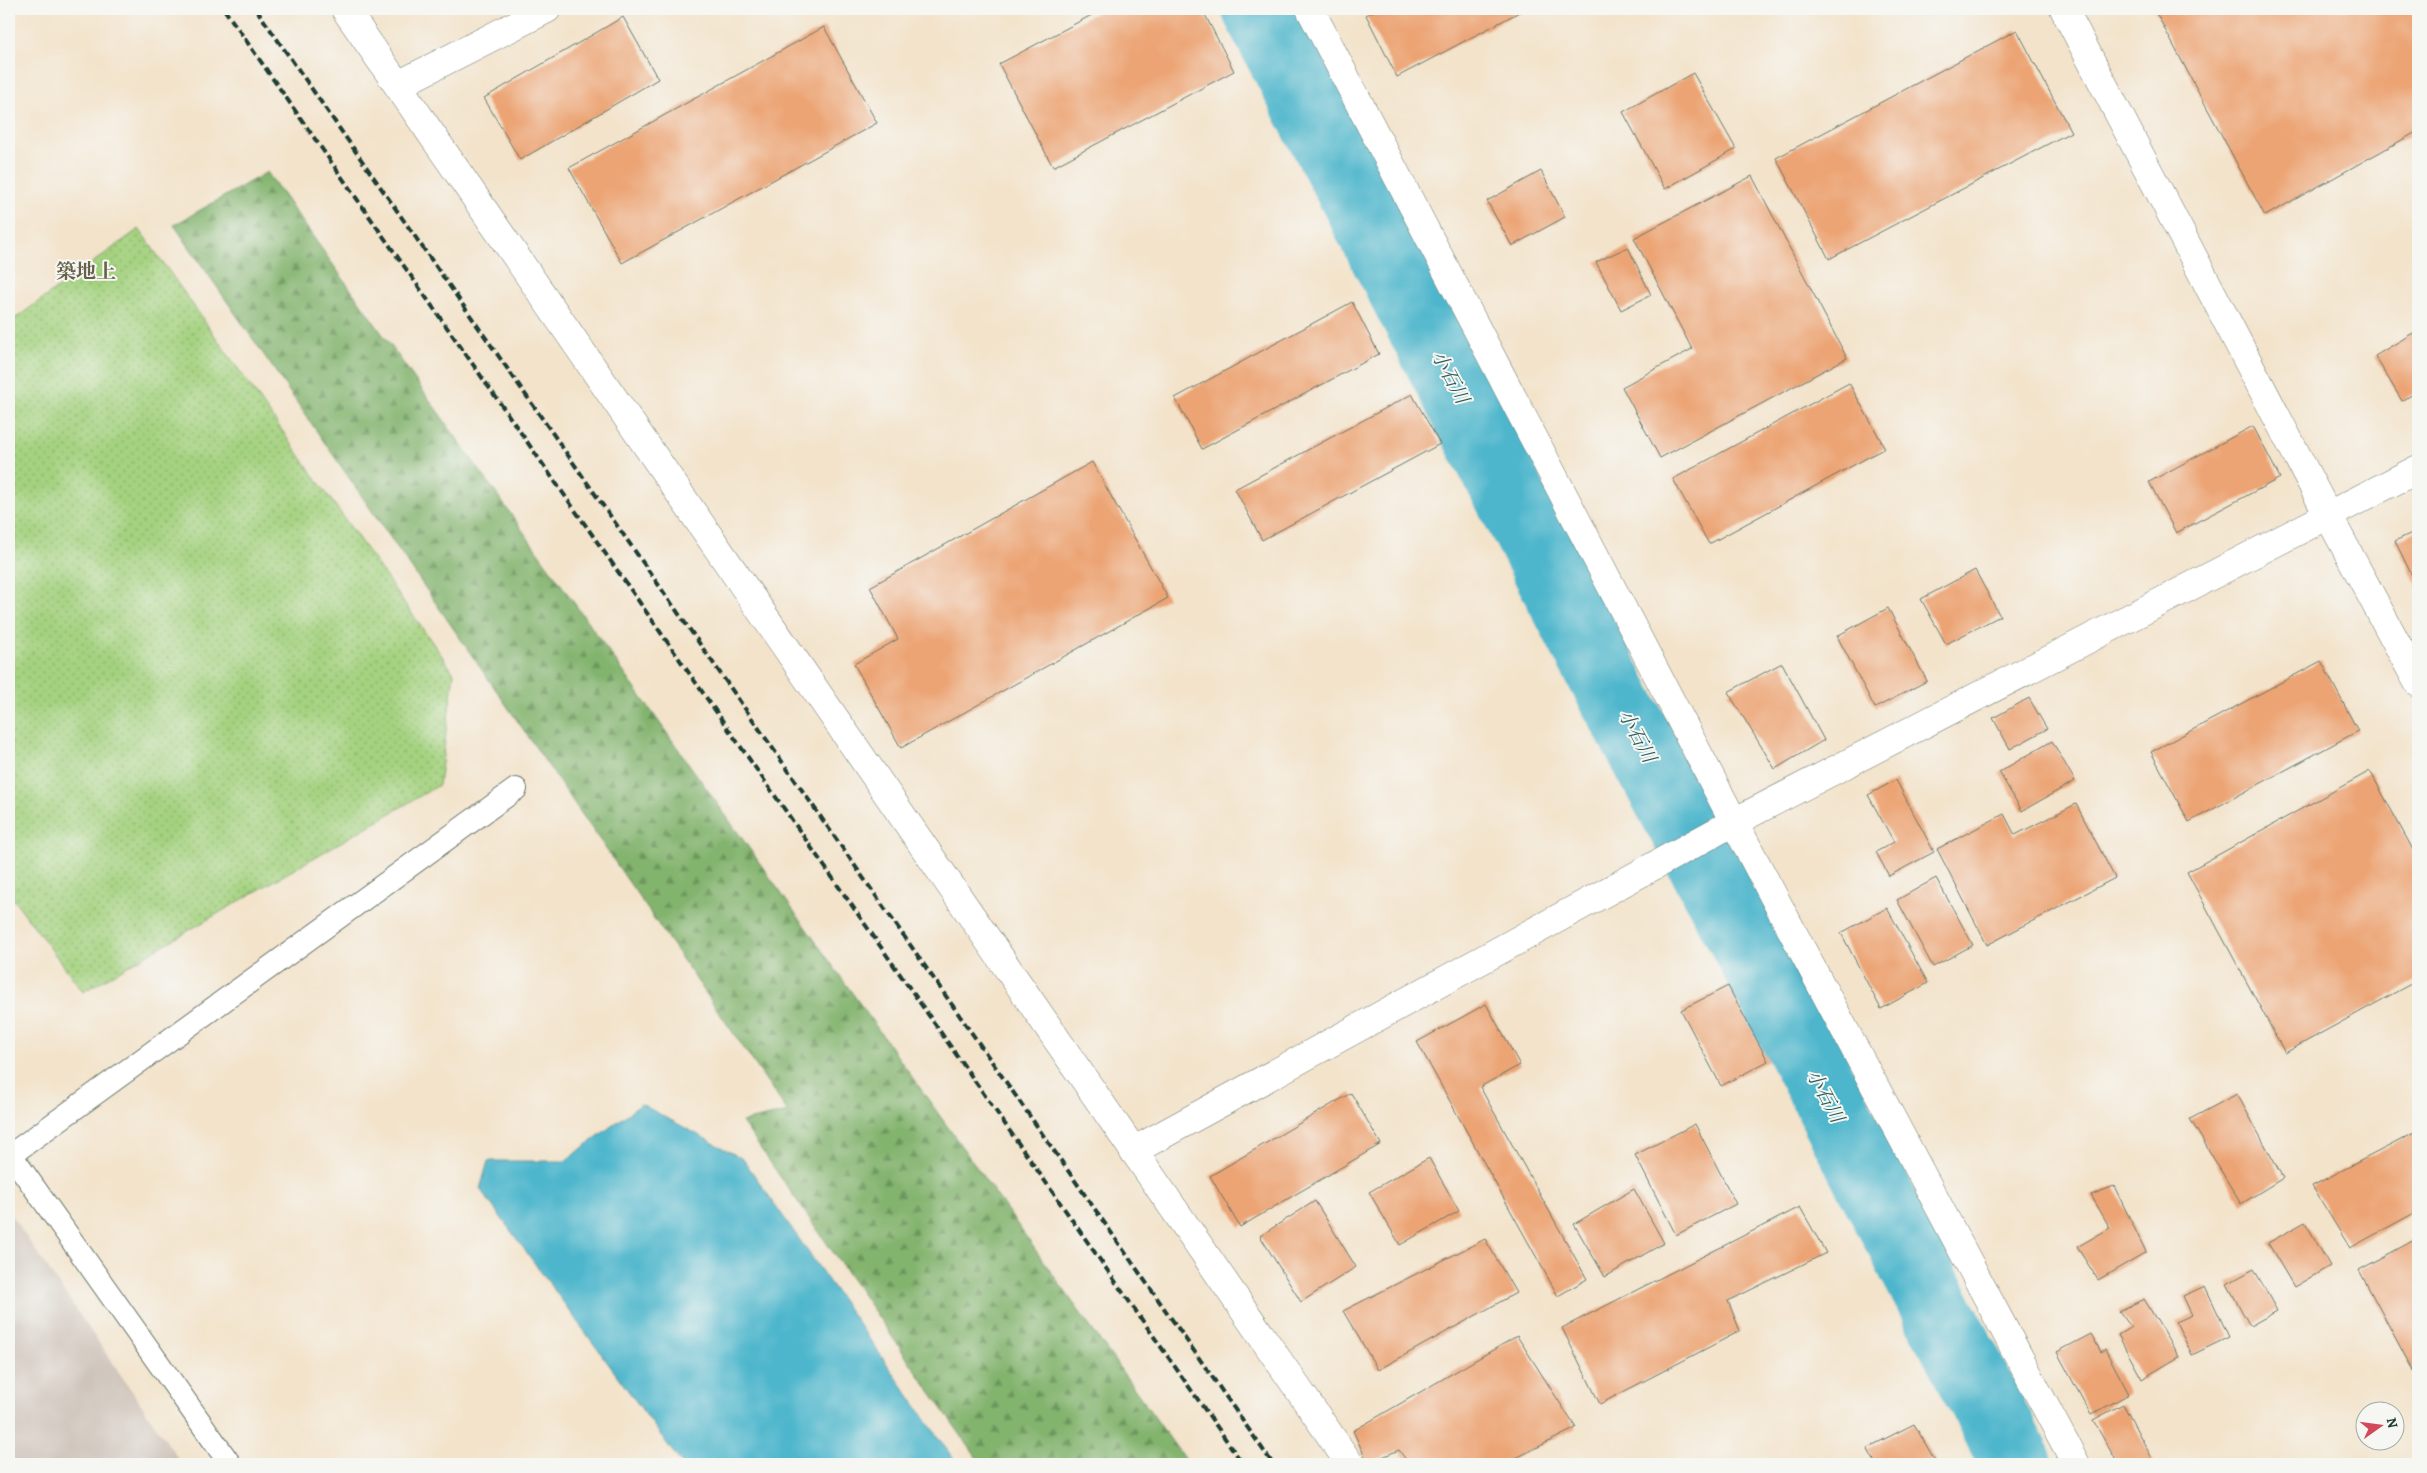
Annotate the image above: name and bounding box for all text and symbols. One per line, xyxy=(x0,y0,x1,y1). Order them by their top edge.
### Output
district label: 築地上 xyxy=(56,258,116,285)
water label: 小石川 xyxy=(1425,346,1476,410)
water label: 小石川 xyxy=(1612,705,1663,769)
water label: 小石川 xyxy=(1800,1065,1851,1129)
north arrow xyxy=(2354,1400,2404,1450)
text: N xyxy=(2382,1416,2403,1430)

